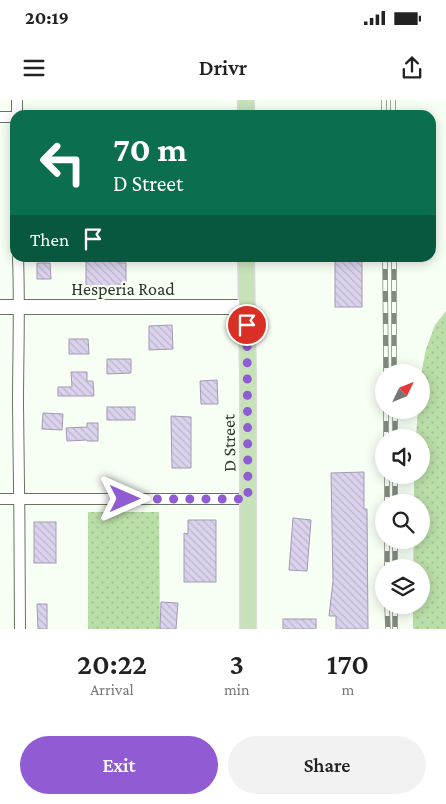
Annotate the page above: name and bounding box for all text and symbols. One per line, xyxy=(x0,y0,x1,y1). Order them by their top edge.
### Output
text: 20:19 xyxy=(25,7,69,28)
icon: menu xyxy=(20,54,48,82)
icon: share xyxy=(398,54,426,82)
text: Drivr xyxy=(199,55,247,80)
icon: left xyxy=(30,130,95,195)
text: 70 m xyxy=(113,130,187,169)
text: D Street xyxy=(113,171,183,196)
icon: arrive xyxy=(79,225,107,253)
text: Then xyxy=(30,229,69,250)
street label: Hesperia Road xyxy=(71,279,175,299)
pin xyxy=(226,304,268,346)
icon: arrive xyxy=(233,311,261,339)
north arrow xyxy=(375,364,430,419)
map controls xyxy=(375,364,430,614)
street label: D Street xyxy=(218,413,240,472)
button: sound xyxy=(375,429,430,484)
position arrow xyxy=(98,472,150,524)
button: search xyxy=(375,494,430,549)
button: layers xyxy=(375,559,430,614)
text: 20:22 xyxy=(77,647,147,680)
text: 3 xyxy=(230,647,244,680)
text: 170 xyxy=(327,647,369,680)
text: Arrival xyxy=(90,681,134,698)
text: min xyxy=(224,681,250,698)
text: m xyxy=(341,681,354,698)
button: Exit xyxy=(20,736,218,794)
button: Share xyxy=(228,736,426,794)

